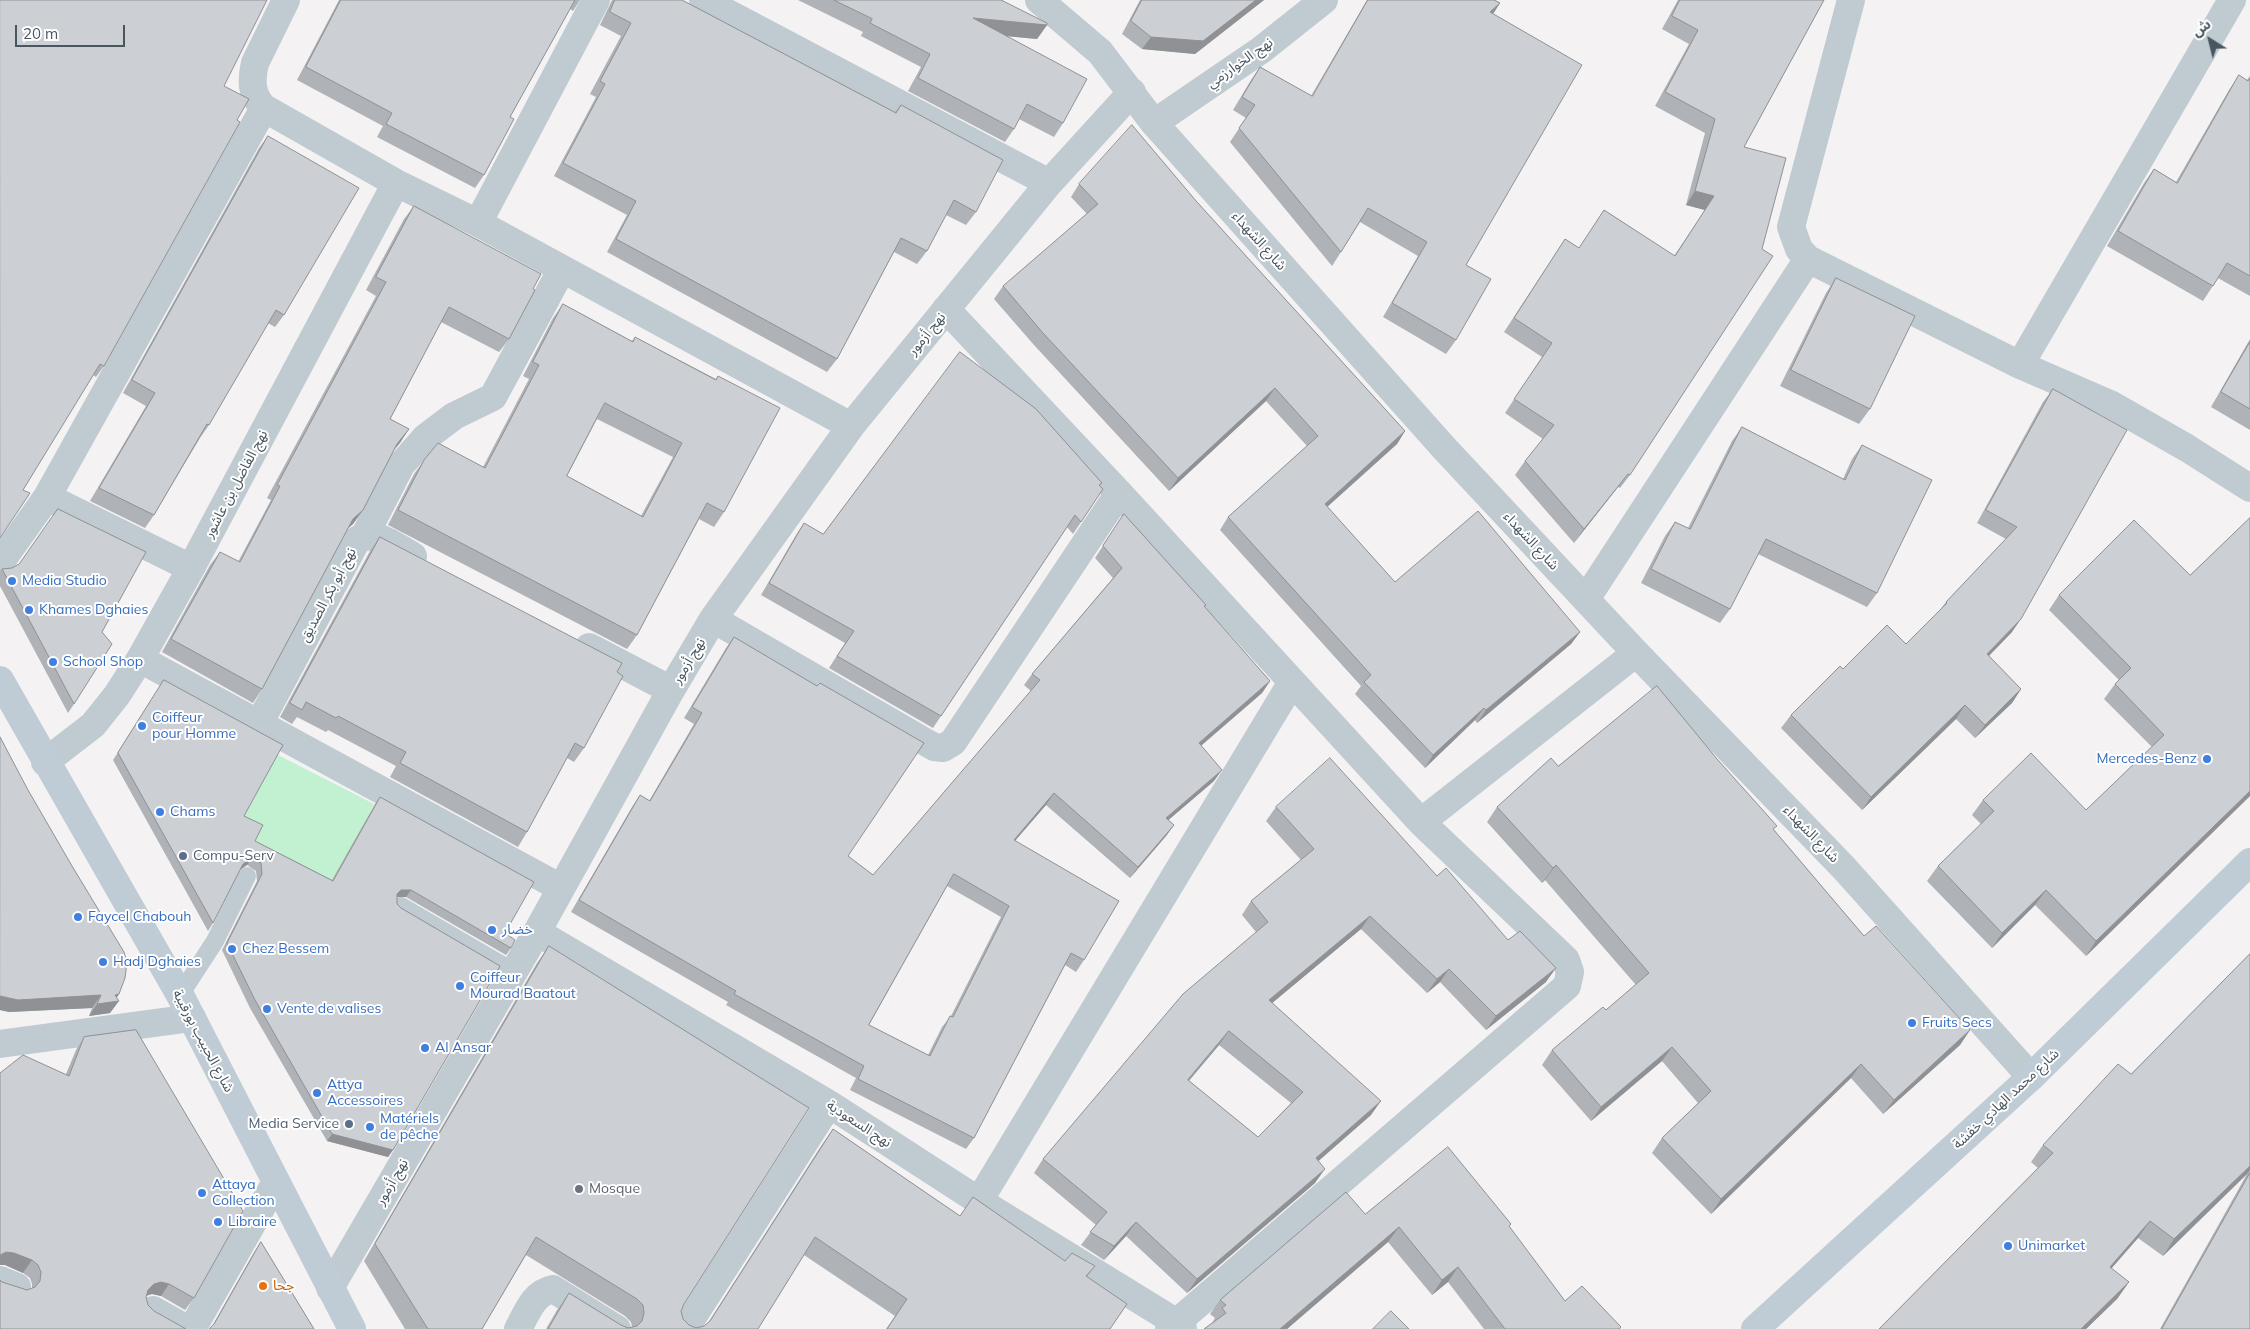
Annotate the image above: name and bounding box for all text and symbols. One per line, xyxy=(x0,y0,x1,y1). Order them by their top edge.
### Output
scale bar xyxy=(18,15,128,47)
north arrow xyxy=(2185,15,2235,65)
text: ش xyxy=(2188,15,2214,41)
text: 20 m xyxy=(23,24,58,43)
street label: نهج الخوارزمي xyxy=(1204,34,1276,92)
street label: شارع الشهداء xyxy=(1228,208,1290,274)
street label: نهج أزمور xyxy=(905,309,949,359)
street label: نهج الفاضل بن عاشور xyxy=(201,427,271,541)
street label: شارع الشهداء xyxy=(1500,508,1562,574)
street label: نهج أبو بكر الصديق xyxy=(296,545,360,645)
place label: Media Studio xyxy=(22,573,107,589)
marker: Media Studio xyxy=(6,575,18,587)
place label: Khames Dghaies xyxy=(39,602,148,618)
marker: Khames Dghaies xyxy=(23,604,35,616)
street label: نهج أزمور xyxy=(669,635,709,687)
place label: School Shop xyxy=(63,654,143,670)
marker: School Shop xyxy=(47,656,59,668)
place label: Coiffeur pour Homme xyxy=(152,710,236,742)
marker: Coiffeur pour Homme xyxy=(136,720,148,732)
place label: Mercedes-Benz xyxy=(2096,751,2197,767)
marker: Mercedes-Benz xyxy=(2201,753,2213,765)
street label: شارع الشهداء xyxy=(1779,802,1843,866)
place label: Chams xyxy=(170,804,215,820)
marker: Chams xyxy=(154,806,166,818)
place label: Compu-Serv xyxy=(193,848,274,864)
marker: Compu-Serv xyxy=(177,850,189,862)
place label: Faycel Chabouh xyxy=(88,909,191,925)
marker: Faycel Chabouh xyxy=(72,911,84,923)
place label: خضار xyxy=(502,922,533,938)
marker: خضار xyxy=(486,924,498,936)
place label: Chez Bessem xyxy=(242,941,329,957)
marker: Chez Bessem xyxy=(226,943,238,955)
place label: Hadj Dghaies xyxy=(113,954,201,970)
marker: Hadj Dghaies xyxy=(97,956,109,968)
place label: Coiffeur Mourad Baatout xyxy=(470,970,576,1002)
marker: Coiffeur Mourad Baatout xyxy=(454,980,466,992)
street label: شارع الحبيب بورقيبة xyxy=(169,987,237,1095)
place label: Vente de valises xyxy=(277,1001,381,1017)
marker: Vente de valises xyxy=(261,1003,273,1015)
place label: Fruits Secs xyxy=(1922,1015,1992,1031)
marker: Fruits Secs xyxy=(1906,1017,1918,1029)
place label: Al Ansar xyxy=(435,1040,491,1056)
marker: Al Ansar xyxy=(419,1042,431,1054)
street label: شارع محمد الهادي خفشة xyxy=(1949,1045,2063,1153)
place label: Attya Accessoires xyxy=(327,1077,403,1110)
marker: Attya Accessoires xyxy=(311,1087,323,1099)
street label: نهج السعودية xyxy=(823,1097,895,1151)
place label: Matériels de pêche xyxy=(380,1111,439,1144)
place label: Media Service xyxy=(249,1116,339,1132)
marker: Media Service xyxy=(343,1118,355,1130)
marker: Matériels de pêche xyxy=(364,1121,376,1133)
street label: نهج أزمور xyxy=(372,1156,412,1208)
place label: Attaya Collection xyxy=(212,1177,275,1210)
place label: Mosque xyxy=(589,1181,640,1197)
marker: Mosque xyxy=(573,1183,585,1195)
marker: Attaya Collection xyxy=(196,1187,208,1199)
place label: Libraire xyxy=(228,1214,277,1230)
marker: Libraire xyxy=(212,1216,224,1228)
place label: Unimarket xyxy=(2018,1238,2085,1254)
marker: Unimarket xyxy=(2002,1240,2014,1252)
place label: جحا xyxy=(273,1278,294,1294)
marker: جحا xyxy=(257,1280,269,1292)

